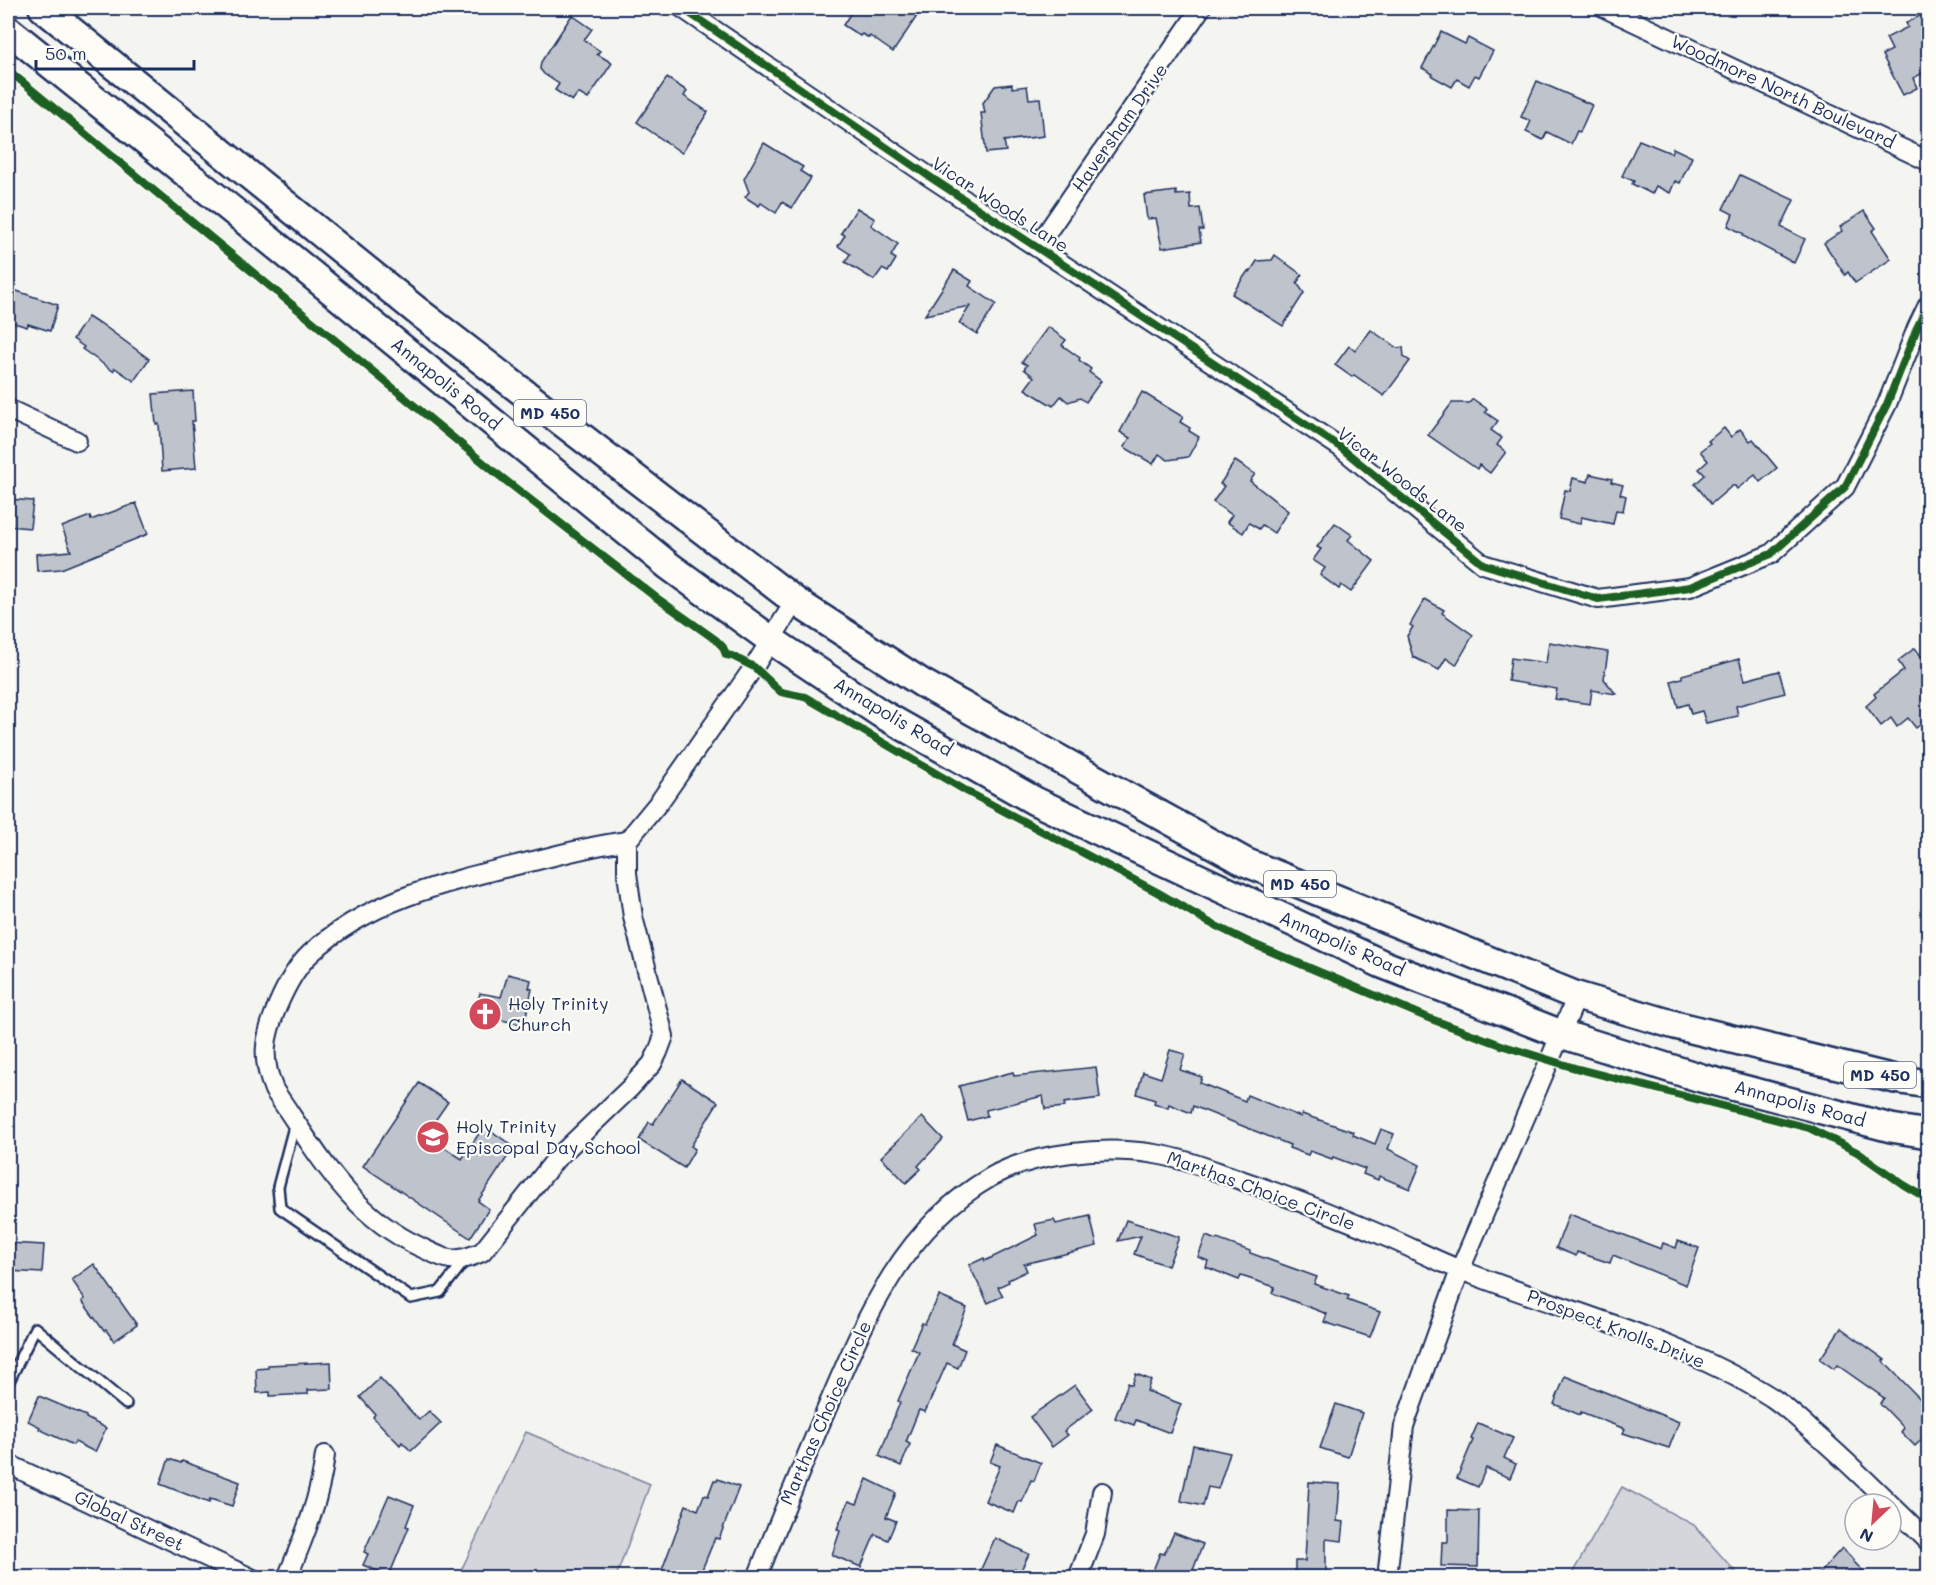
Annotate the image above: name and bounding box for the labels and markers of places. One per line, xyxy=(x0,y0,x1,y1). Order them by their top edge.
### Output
place label: Holy Trinity Church xyxy=(508,991,609,1036)
church icon: Holy Trinity Church xyxy=(467,996,503,1032)
place label: Holy Trinity Episcopal Day School xyxy=(456,1114,641,1159)
school or university icon: Holy Trinity Episcopal Day School xyxy=(415,1119,451,1155)

